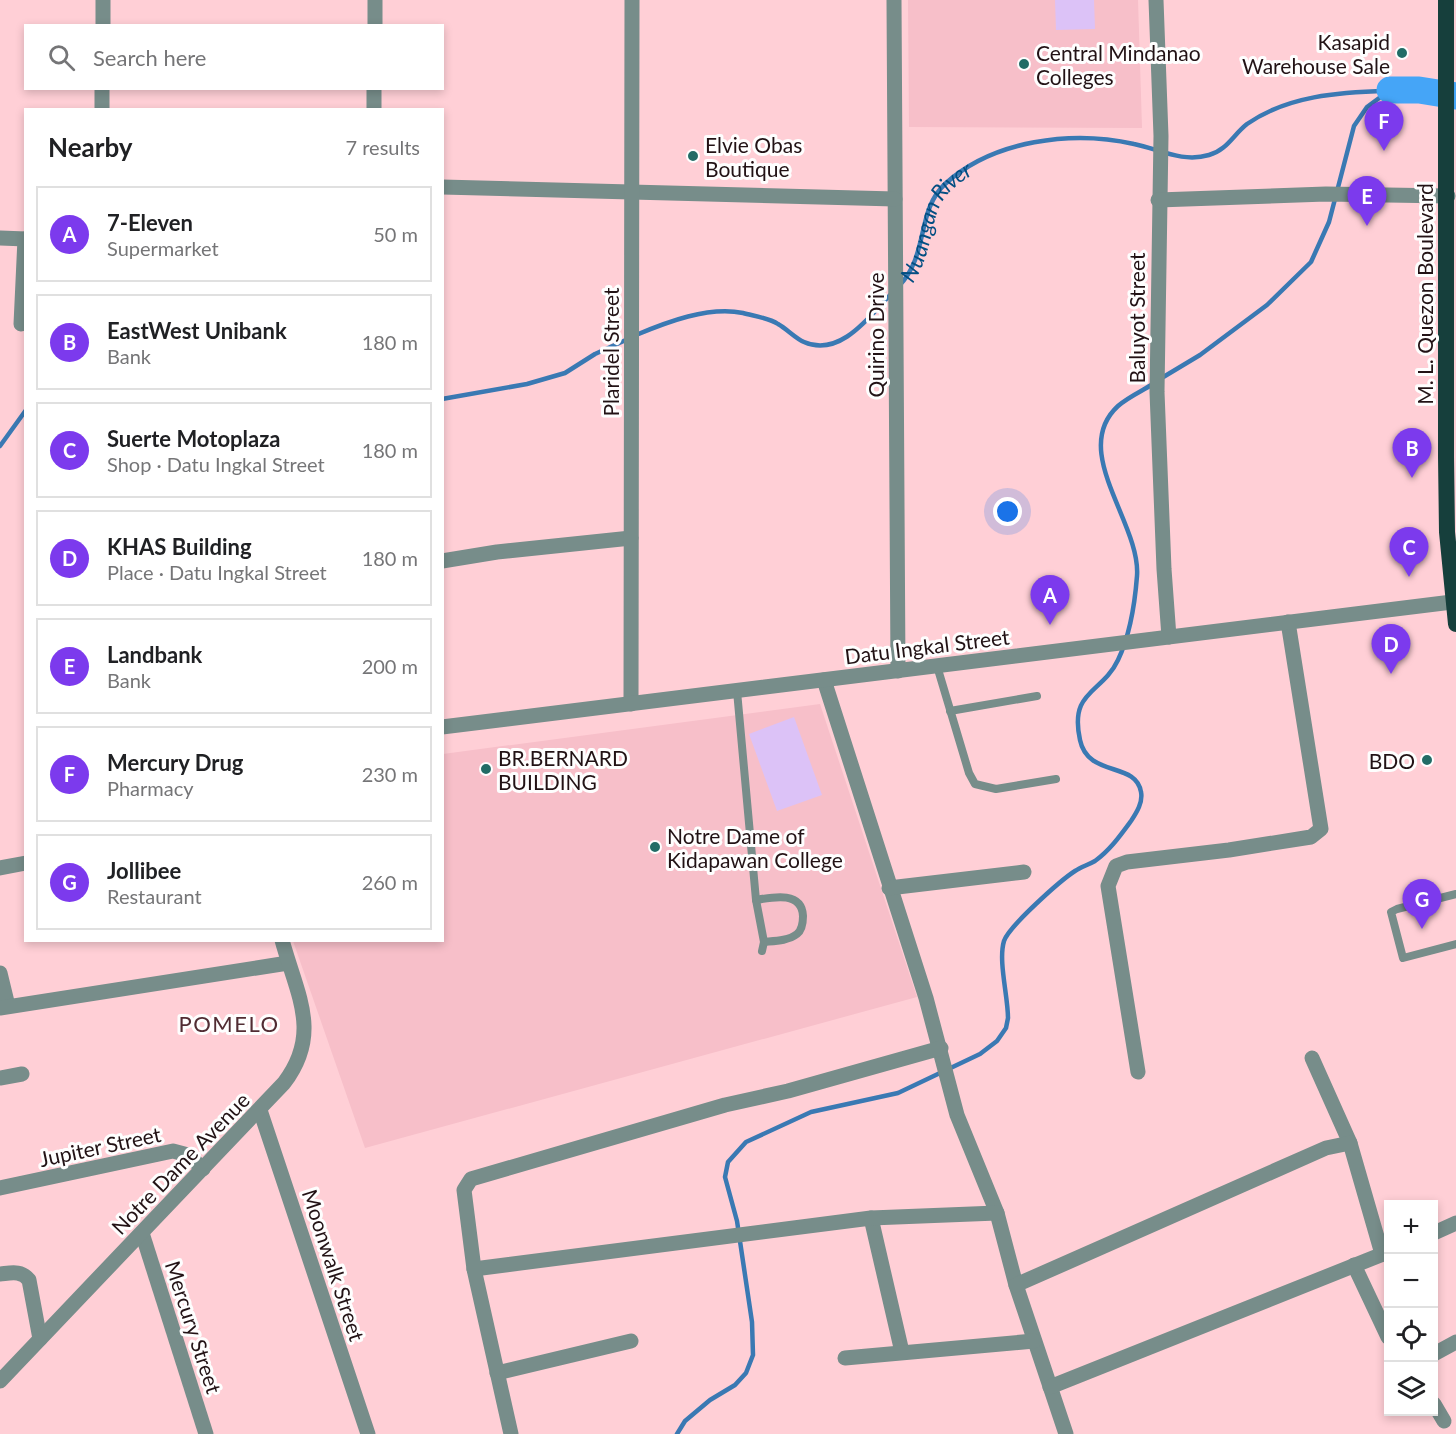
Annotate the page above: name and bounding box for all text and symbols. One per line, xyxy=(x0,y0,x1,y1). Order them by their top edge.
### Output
search box xyxy=(24,24,444,90)
place label: Kasapid Warehouse Sale xyxy=(1242,29,1390,78)
place label: Central Mindanao Colleges xyxy=(1036,40,1201,89)
icon: search xyxy=(45,41,78,74)
text: Search here xyxy=(93,44,206,71)
marker: Kasapid Warehouse Sale xyxy=(1395,46,1409,60)
marker: Central Mindanao Colleges xyxy=(1017,57,1031,71)
pin: F xyxy=(1364,102,1404,151)
text: Nearby xyxy=(48,131,133,163)
place label: Elvie Obas Boutique xyxy=(705,132,802,181)
text: 7 results xyxy=(345,135,420,159)
marker: Elvie Obas Boutique xyxy=(686,149,700,163)
water label: Nuangan River xyxy=(893,155,976,286)
pin: E xyxy=(1348,176,1386,226)
street label: M. L. Quezon Boulevard xyxy=(1412,183,1437,405)
text: 7-Eleven xyxy=(107,209,193,236)
text: A xyxy=(63,222,76,246)
text: 50 m xyxy=(373,222,418,246)
text: Supermarket xyxy=(107,236,219,260)
street label: Baluyot Street xyxy=(1124,252,1149,383)
street label: Quirino Drive xyxy=(863,272,888,398)
street label: Plaridel Street xyxy=(598,287,623,417)
text: EastWest Unibank xyxy=(107,317,287,344)
text: B xyxy=(63,330,76,354)
text: 180 m xyxy=(362,330,418,354)
text: Bank xyxy=(107,344,151,368)
text: Suerte Motoplaza xyxy=(107,425,280,452)
pin: B xyxy=(1392,428,1432,478)
text: C xyxy=(63,438,76,462)
text: 180 m xyxy=(362,438,418,462)
text: Shop · Datu Ingkal Street xyxy=(107,452,325,476)
your location xyxy=(993,497,1022,526)
pin: C xyxy=(1390,528,1428,577)
text: KHAS Building xyxy=(107,533,252,560)
text: D xyxy=(62,546,77,570)
text: 180 m xyxy=(362,546,418,570)
text: Place · Datu Ingkal Street xyxy=(107,560,327,584)
pin: A xyxy=(1030,576,1070,625)
street label: Datu Ingkal Street xyxy=(843,623,1011,669)
pin: D xyxy=(1372,624,1410,674)
text: Landbank xyxy=(107,641,202,668)
text: E xyxy=(64,654,75,678)
text: 200 m xyxy=(362,654,418,678)
text: Bank xyxy=(107,668,151,692)
place label: BR.BERNARD BUILDING xyxy=(498,745,628,794)
place label: BDO xyxy=(1369,748,1415,773)
text: Mercury Drug xyxy=(107,749,243,776)
marker: BDO xyxy=(1420,753,1434,767)
text: F xyxy=(64,762,75,786)
text: 230 m xyxy=(362,762,418,786)
marker: BR.BERNARD BUILDING xyxy=(479,762,493,776)
text: Pharmacy xyxy=(107,776,194,800)
place label: Notre Dame of Kidapawan College xyxy=(667,823,843,872)
marker: Notre Dame of Kidapawan College xyxy=(648,840,662,854)
text: Jollibee xyxy=(107,857,181,884)
text: G xyxy=(62,870,77,894)
text: 260 m xyxy=(362,870,418,894)
pin: G xyxy=(1402,880,1442,929)
text: Restaurant xyxy=(107,884,202,908)
district label: POMELO xyxy=(178,1010,280,1037)
street label: Notre Dame Avenue xyxy=(106,1087,254,1239)
street label: Jupiter Street xyxy=(37,1121,163,1171)
street label: Moonwalk Street xyxy=(298,1186,370,1344)
map controls xyxy=(1384,1200,1438,1416)
button: + xyxy=(1384,1200,1438,1254)
button: − xyxy=(1384,1254,1438,1308)
street label: Mercury Street xyxy=(161,1258,227,1397)
button: locate xyxy=(1384,1308,1438,1362)
button: layers xyxy=(1384,1362,1438,1416)

